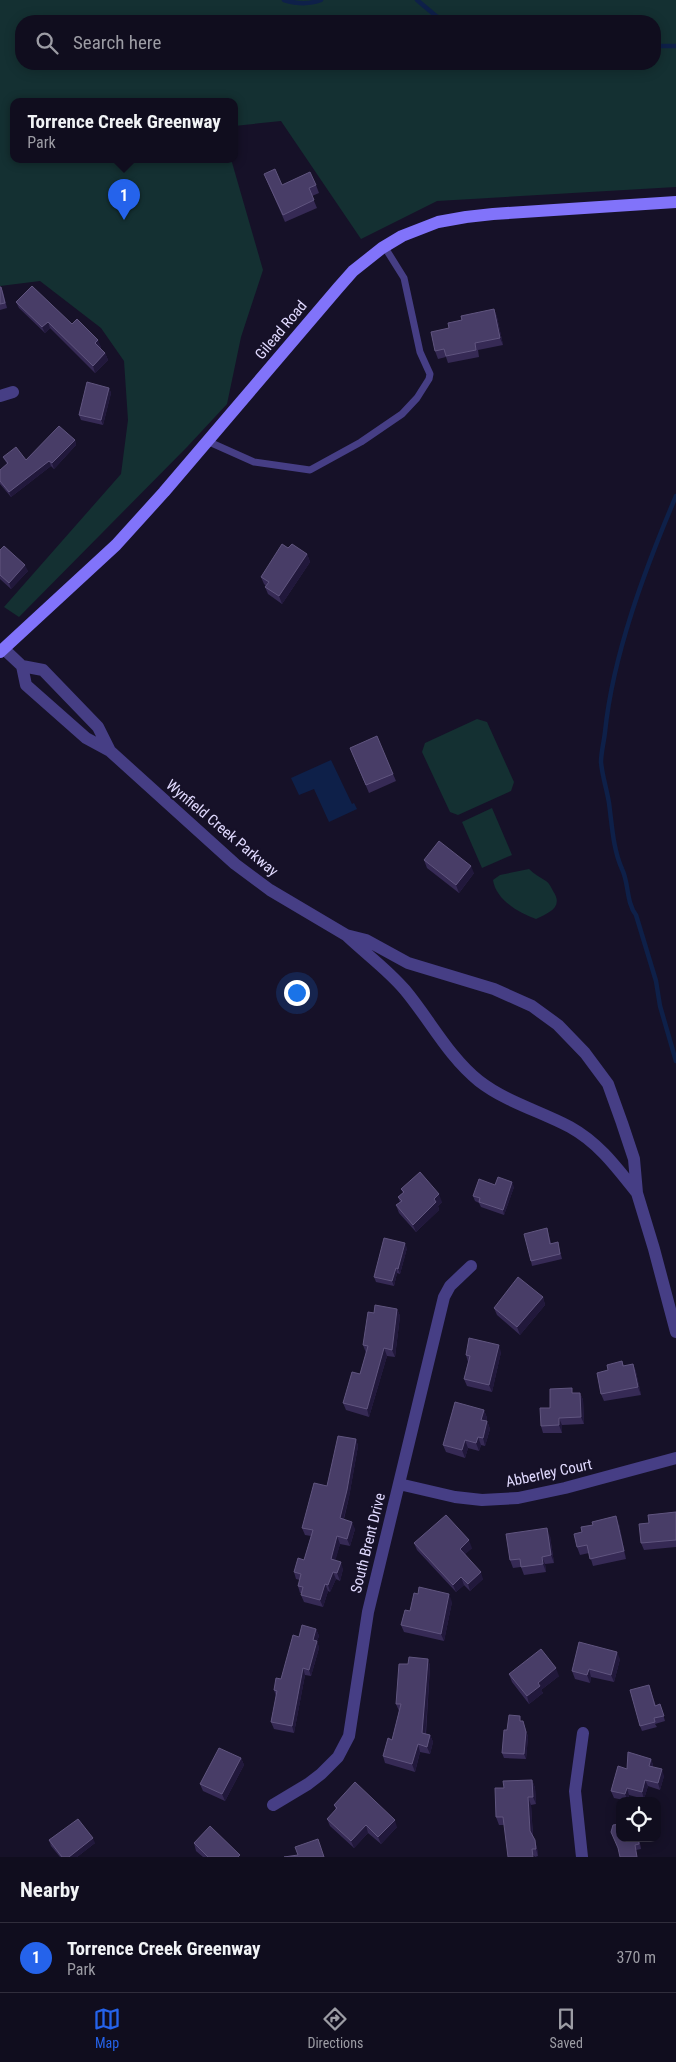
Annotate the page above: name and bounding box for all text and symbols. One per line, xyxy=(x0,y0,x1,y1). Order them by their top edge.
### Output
search box xyxy=(15,15,661,70)
icon: search xyxy=(33,29,61,57)
text: Search here xyxy=(73,31,161,54)
popup xyxy=(10,98,238,163)
text: Torrence Creek Greenway xyxy=(27,110,221,133)
text: Park xyxy=(27,133,56,152)
pin: 1 xyxy=(108,179,140,220)
street label: Gilead Road xyxy=(251,297,311,363)
street label: Wynfield Creek Parkway xyxy=(162,776,282,880)
your location xyxy=(284,980,310,1006)
street label: Abberley Court xyxy=(504,1455,594,1491)
street label: South Brent Drive xyxy=(347,1491,389,1595)
map controls xyxy=(616,1797,661,1842)
button: locate xyxy=(616,1797,661,1842)
text: Nearby xyxy=(20,1878,79,1902)
text: Torrence Creek Greenway xyxy=(67,1937,261,1960)
text: 1 xyxy=(32,1948,40,1967)
text: 370 m xyxy=(617,1948,656,1967)
text: Park xyxy=(67,1960,96,1979)
tab: Map xyxy=(93,2005,121,2051)
tab: Directions xyxy=(307,2005,363,2051)
tab: Saved xyxy=(550,2005,583,2051)

